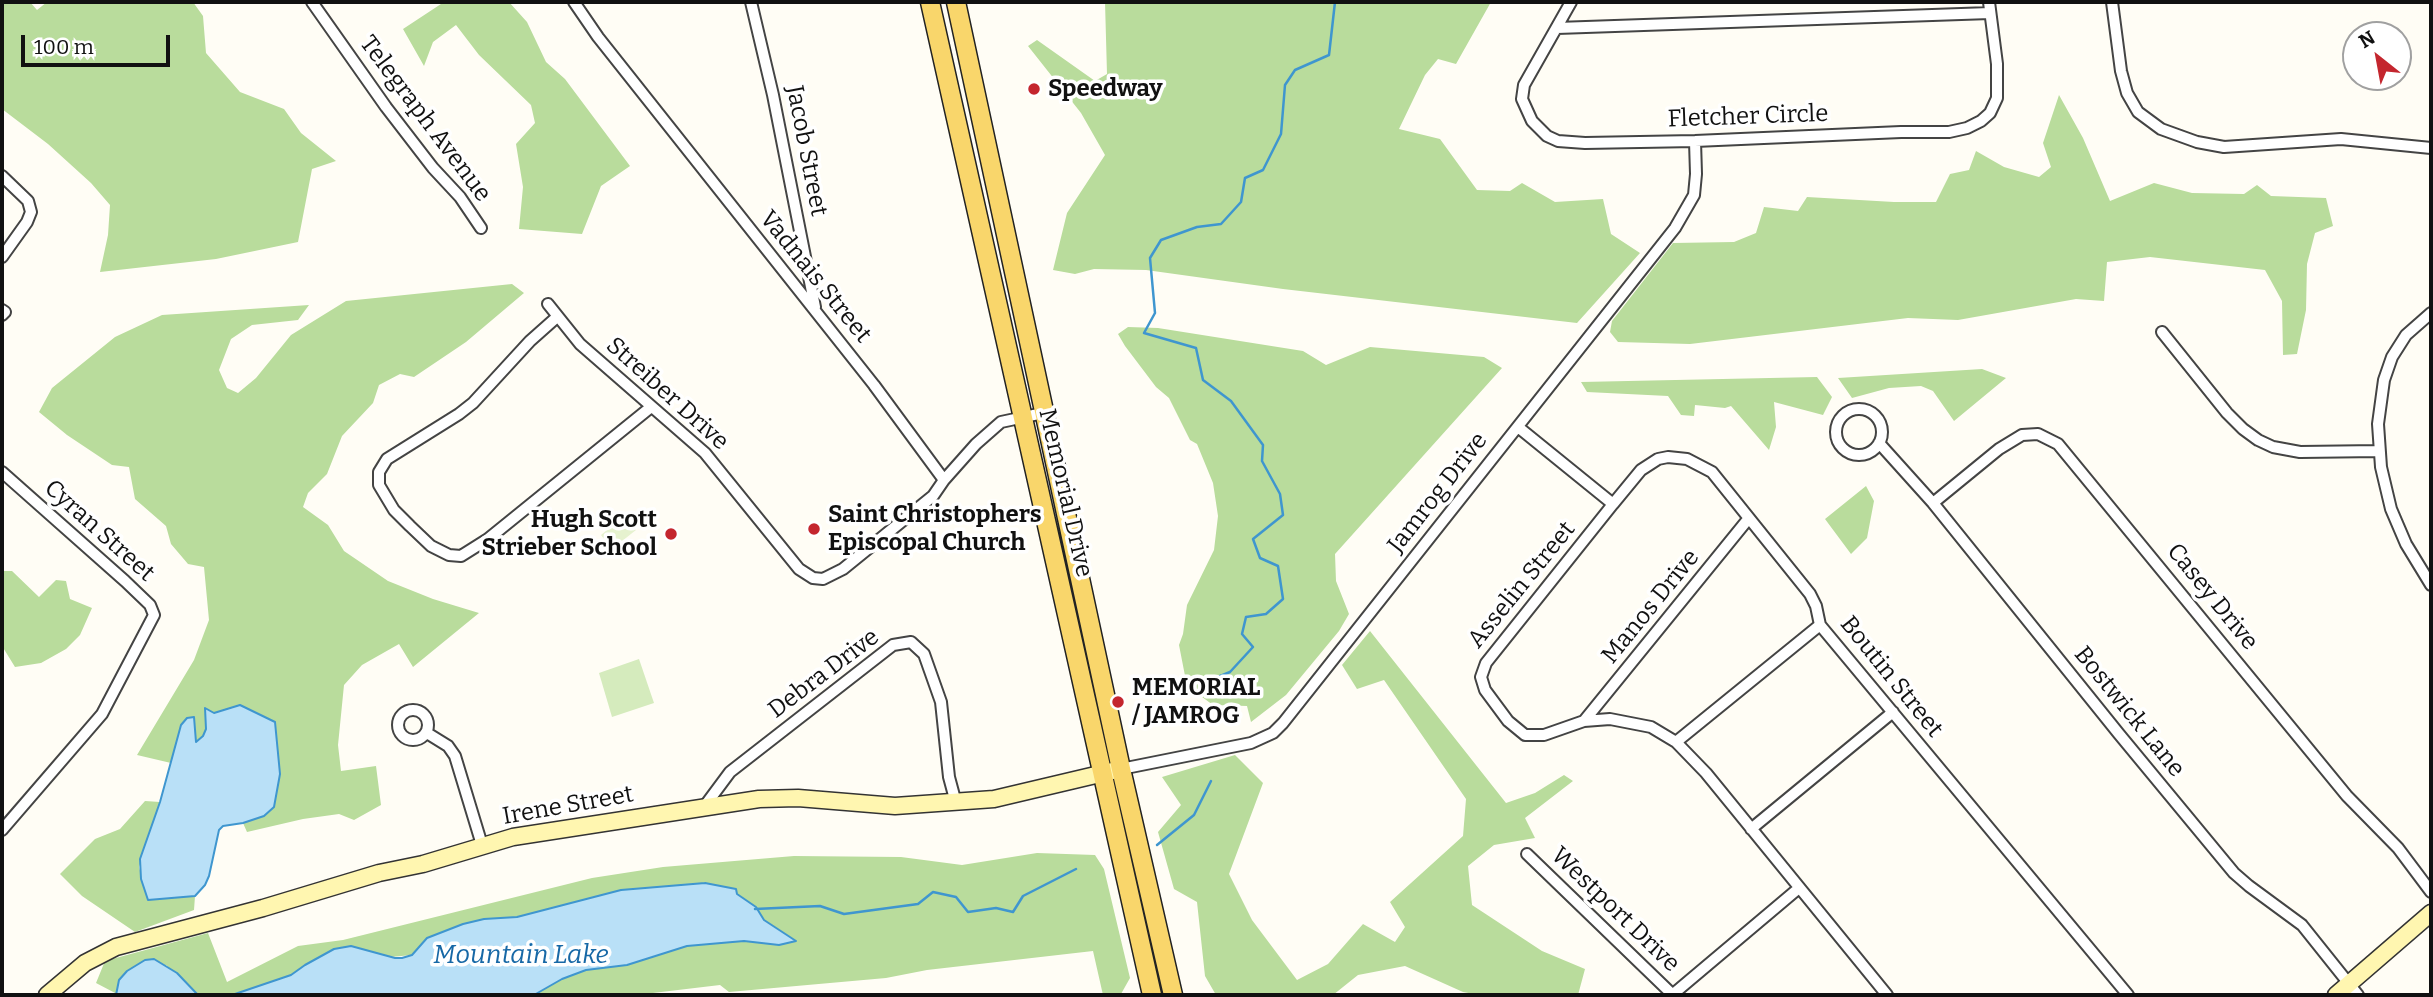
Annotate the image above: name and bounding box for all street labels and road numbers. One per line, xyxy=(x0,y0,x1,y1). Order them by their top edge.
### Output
street label: Telegraph Avenue xyxy=(353,30,497,208)
street label: Jacob Street xyxy=(779,83,833,219)
street label: Fletcher Circle xyxy=(1667,100,1829,134)
street label: Vadnais Street xyxy=(753,205,877,349)
street label: Streiber Drive xyxy=(600,332,734,456)
street label: Memorial Drive xyxy=(1032,406,1098,580)
street label: Jamrog Drive xyxy=(1382,427,1494,559)
street label: Cyran Street xyxy=(38,474,160,588)
street label: Asselin Street xyxy=(1462,516,1582,654)
street label: Casey Drive xyxy=(2160,538,2264,656)
street label: Manos Drive xyxy=(1596,544,1706,670)
street label: Boutin Street xyxy=(1833,611,1949,743)
street label: Debra Drive xyxy=(763,623,885,725)
street label: Bostwick Lane xyxy=(2068,641,2190,783)
street label: Irene Street xyxy=(500,780,636,832)
street label: Westport Drive xyxy=(1545,841,1685,979)

